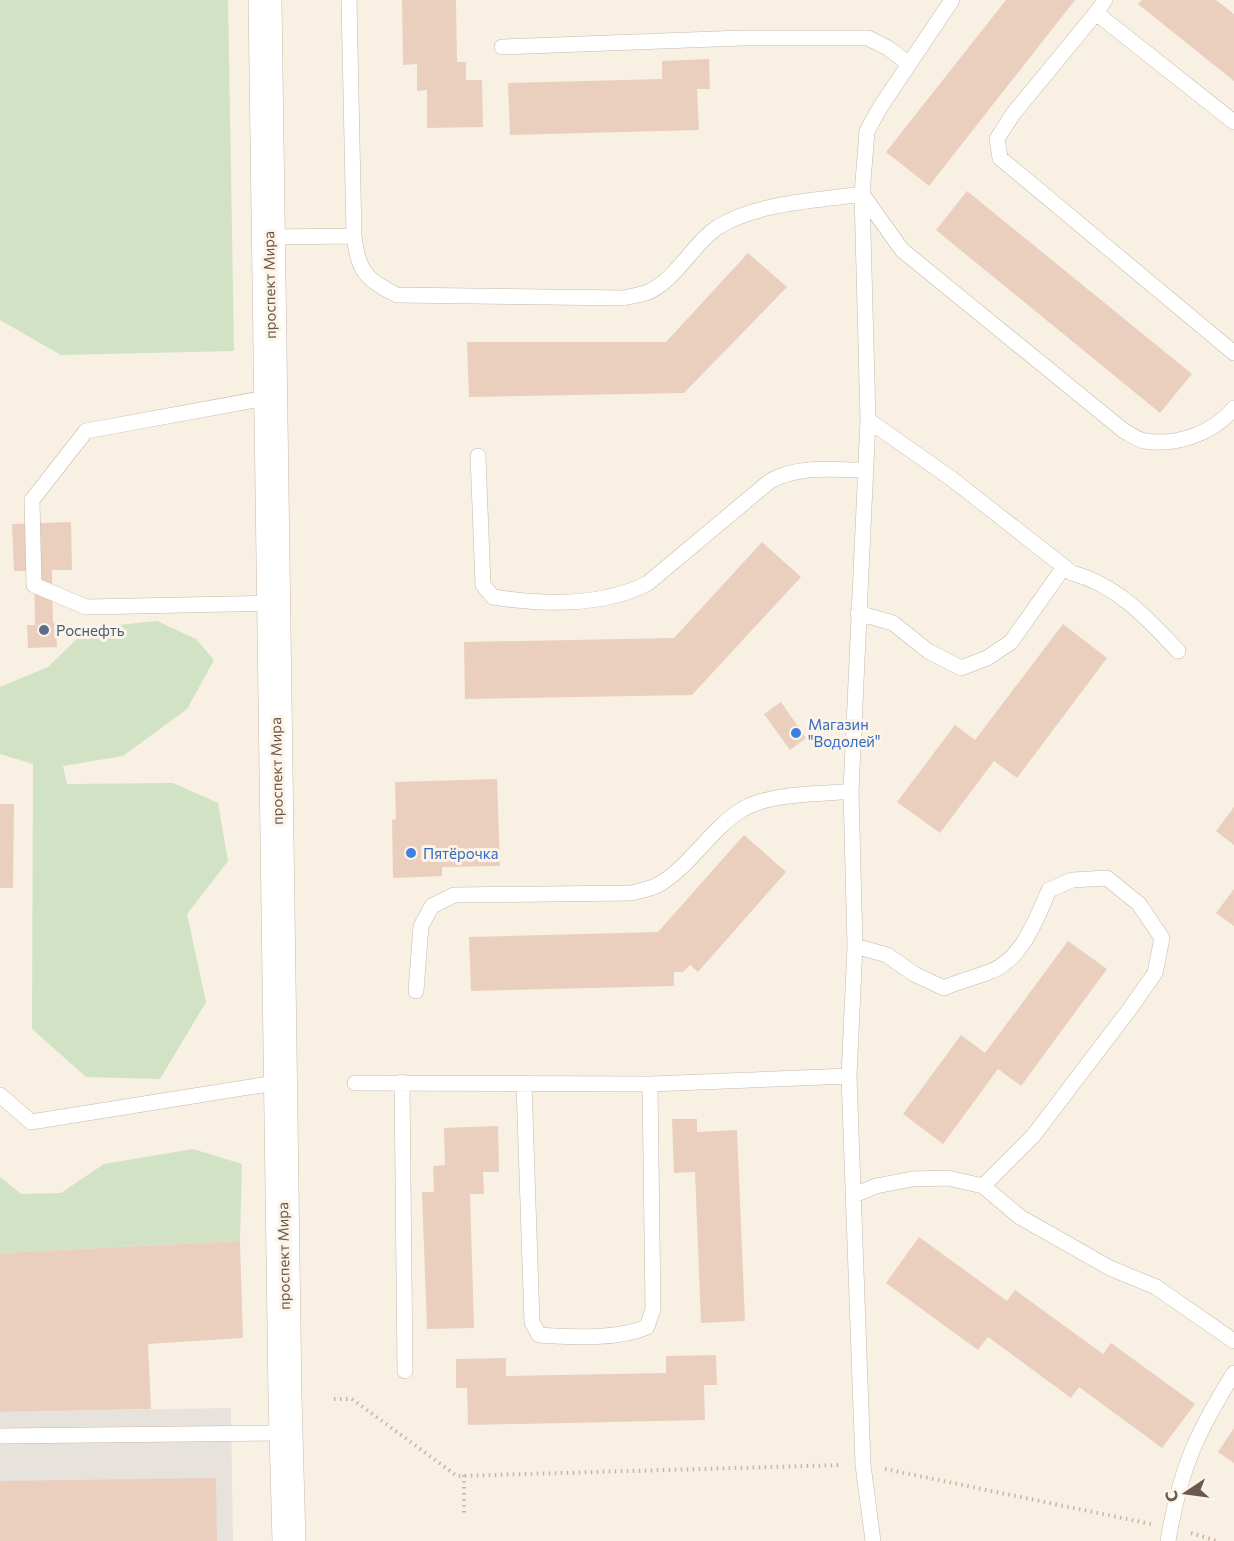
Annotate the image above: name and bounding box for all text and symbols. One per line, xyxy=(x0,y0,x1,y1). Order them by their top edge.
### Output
street label: проспект Мира xyxy=(259,231,279,339)
place label: Роснефть xyxy=(56,621,125,639)
marker: Роснефть xyxy=(37,623,51,637)
place label: Магазин "Водолей" xyxy=(808,715,881,750)
street label: проспект Мира xyxy=(266,717,286,825)
marker: Магазин "Водолей" xyxy=(789,726,803,740)
place label: Пятёрочка xyxy=(423,844,498,862)
marker: Пятёрочка xyxy=(404,846,418,860)
street label: проспект Мира xyxy=(273,1202,293,1310)
north arrow xyxy=(1156,1463,1216,1523)
text: С xyxy=(1160,1489,1181,1504)

